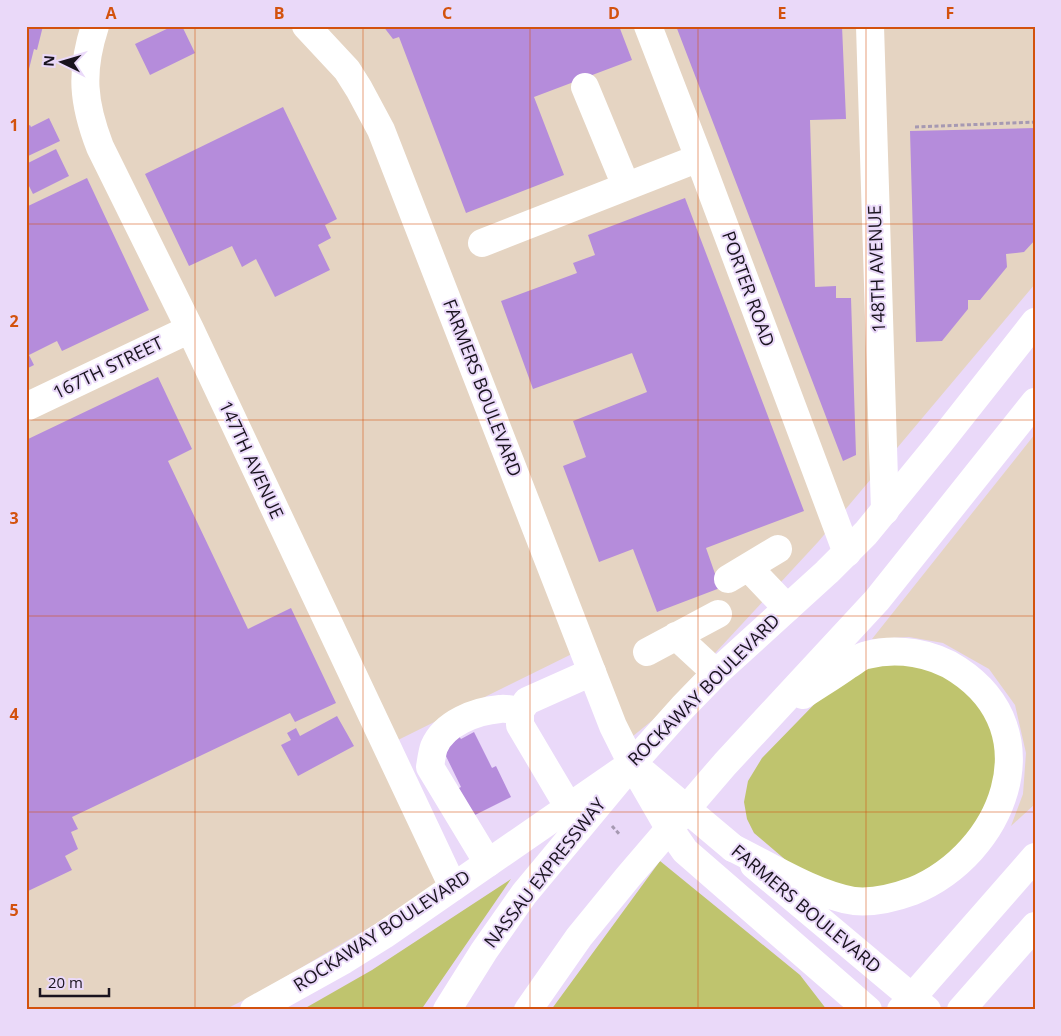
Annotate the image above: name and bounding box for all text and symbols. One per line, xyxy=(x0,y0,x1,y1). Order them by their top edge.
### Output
text: A xyxy=(105,2,117,24)
text: B xyxy=(274,2,284,24)
text: C xyxy=(442,2,452,24)
text: D xyxy=(608,2,620,24)
text: E xyxy=(778,2,787,24)
text: F xyxy=(946,2,954,24)
north arrow xyxy=(38,38,88,88)
text: N xyxy=(39,54,59,67)
text: 1 xyxy=(9,114,19,136)
street label: 148TH AVENUE xyxy=(862,205,890,333)
street label: PORTER ROAD xyxy=(717,228,781,350)
street label: FARMERS BOULEVARD xyxy=(438,296,528,480)
text: 2 xyxy=(9,310,19,332)
street label: 167TH STREET xyxy=(49,330,167,404)
street label: 147TH AVENUE xyxy=(214,397,290,522)
text: 3 xyxy=(9,507,19,529)
street label: ROCKAWAY BOULEVARD xyxy=(622,608,785,771)
text: 4 xyxy=(9,703,19,725)
street label: NASSAU EXPRESSWAY xyxy=(478,792,611,952)
street label: FARMERS BOULEVARD xyxy=(727,839,886,978)
street label: ROCKAWAY BOULEVARD xyxy=(289,864,474,996)
text: 5 xyxy=(9,899,19,921)
scale bar xyxy=(40,966,109,998)
text: 20 m xyxy=(48,972,83,992)

